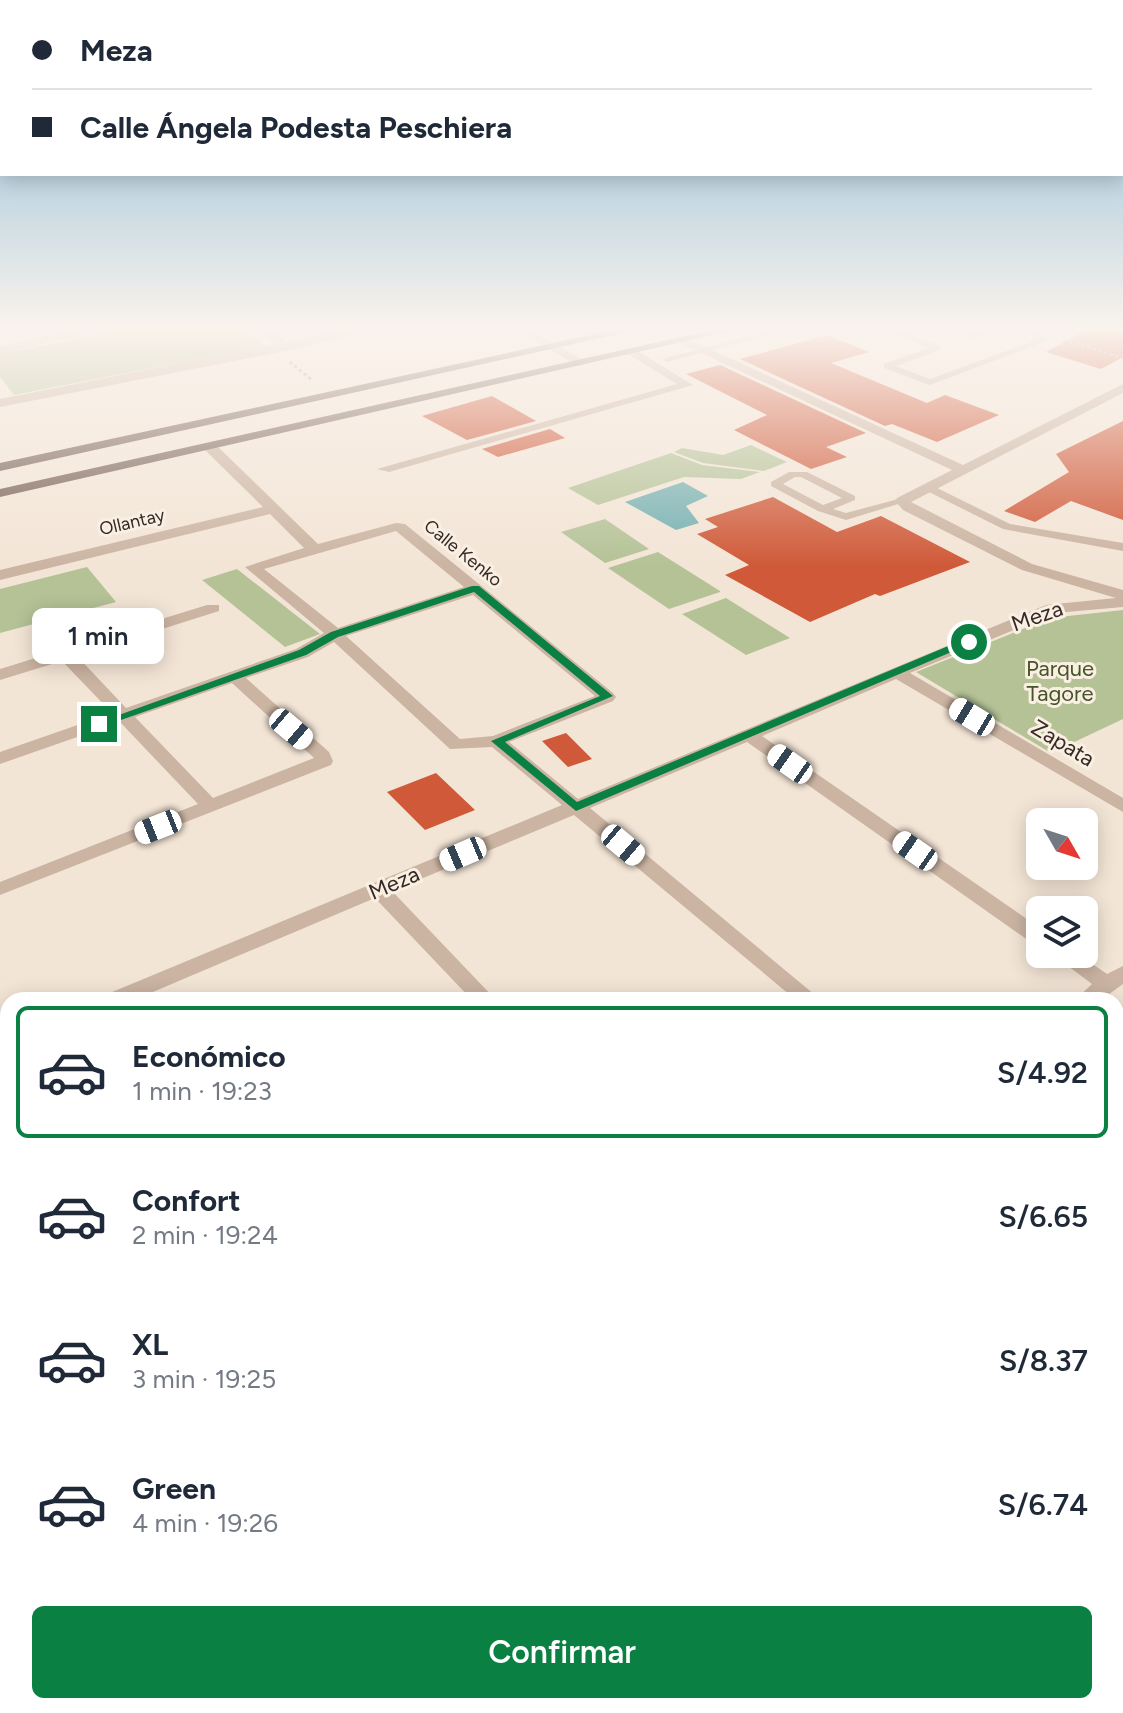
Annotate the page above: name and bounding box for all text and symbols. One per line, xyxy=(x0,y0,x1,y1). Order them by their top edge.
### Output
text: Meza xyxy=(80,32,153,69)
text: Calle Ángela Podesta Peschiera xyxy=(80,109,512,146)
street label: Ollantay xyxy=(97,504,167,540)
street label: Calle Kenko xyxy=(420,515,506,591)
street label: Meza xyxy=(1008,595,1066,637)
callout: 1 min xyxy=(33,608,165,664)
text: 1 min xyxy=(68,620,128,652)
route start xyxy=(951,624,987,660)
park label: Parque Tagore xyxy=(1026,655,1094,707)
car xyxy=(945,694,999,740)
car xyxy=(265,704,317,754)
route end xyxy=(81,706,117,742)
street label: Zapata xyxy=(1026,714,1100,772)
car xyxy=(763,740,817,788)
car xyxy=(131,807,185,847)
north arrow xyxy=(1026,808,1098,880)
map controls xyxy=(1026,808,1098,968)
car xyxy=(597,820,649,870)
car xyxy=(888,827,942,875)
car xyxy=(436,834,490,874)
street label: Meza xyxy=(364,860,424,906)
button: layers xyxy=(1026,896,1098,968)
icon: car xyxy=(36,1036,108,1108)
text: Económico xyxy=(132,1038,286,1075)
text: S/4.92 xyxy=(997,1054,1088,1091)
text: 1 min · 19:23 xyxy=(132,1075,272,1107)
icon: car xyxy=(36,1180,108,1252)
text: Confort xyxy=(132,1182,241,1219)
text: S/6.65 xyxy=(999,1198,1088,1235)
text: 2 min · 19:24 xyxy=(132,1219,278,1251)
icon: car xyxy=(36,1324,108,1396)
text: XL xyxy=(132,1326,168,1363)
text: S/8.37 xyxy=(999,1342,1088,1379)
text: 3 min · 19:25 xyxy=(132,1363,276,1395)
icon: car xyxy=(36,1468,108,1540)
text: Green xyxy=(132,1470,216,1507)
text: S/6.74 xyxy=(998,1486,1088,1523)
text: 4 min · 19:26 xyxy=(132,1507,278,1539)
button: Confirmar xyxy=(32,1606,1092,1698)

